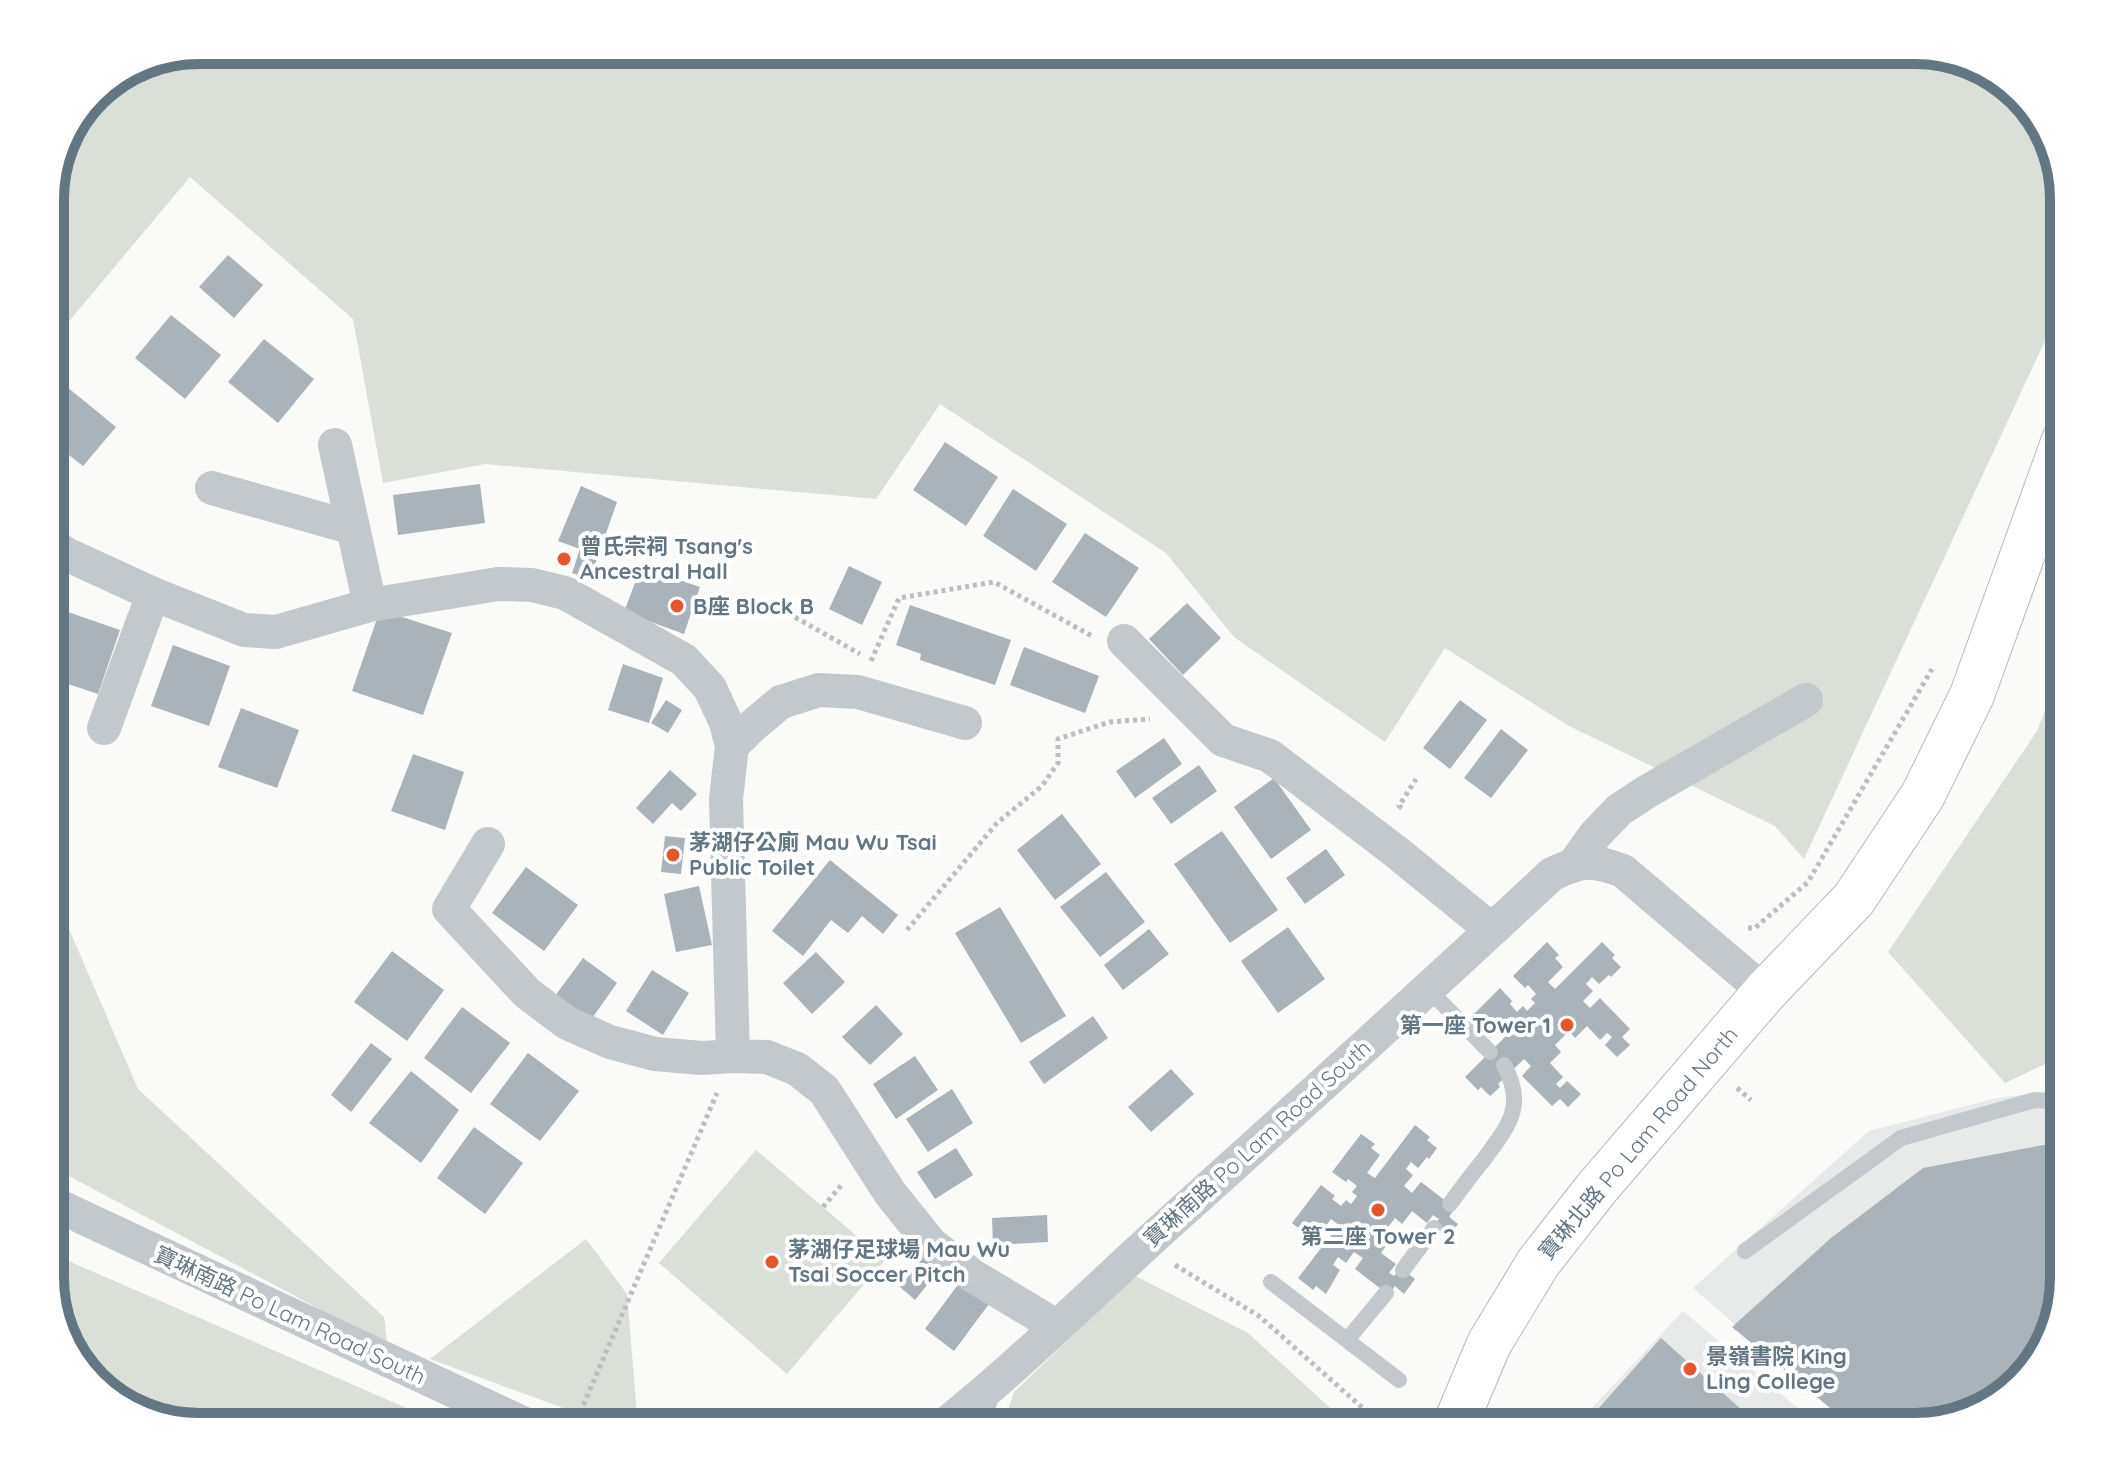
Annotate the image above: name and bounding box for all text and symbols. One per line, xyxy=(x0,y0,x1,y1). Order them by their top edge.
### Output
place label: 曾氏宗祠 Tsang's Ancestral Hall xyxy=(580,532,753,585)
marker: 曾氏宗祠 Tsang's Ancestral Hall xyxy=(555,550,573,568)
place label: B座 Block B xyxy=(693,592,814,620)
marker: B座 Block B xyxy=(668,597,686,615)
place label: 茅湖仔公廁 Mau Wu Tsai Public Toilet xyxy=(689,828,937,881)
marker: 茅湖仔公廁 Mau Wu Tsai Public Toilet xyxy=(664,846,682,864)
place label: 第一座 Tower 1 xyxy=(1400,1011,1551,1039)
marker: 第一座 Tower 1 xyxy=(1558,1016,1576,1034)
street label: 寶琳北路 Po Lam Road North xyxy=(1532,1021,1744,1265)
street label: 寶琳南路 Po Lam Road South xyxy=(1138,1034,1376,1252)
marker: 第二座 Tower 2 xyxy=(1369,1201,1387,1219)
place label: 第二座 Tower 2 xyxy=(1300,1222,1456,1250)
place label: 茅湖仔足球場 Mau Wu Tsai Soccer Pitch xyxy=(788,1235,1010,1288)
street label: 寶琳南路 Po Lam Road South xyxy=(150,1240,430,1390)
marker: 茅湖仔足球場 Mau Wu Tsai Soccer Pitch xyxy=(763,1253,781,1271)
place label: 景嶺書院 King Ling College xyxy=(1706,1342,1847,1395)
marker: 景嶺書院 King Ling College xyxy=(1681,1360,1699,1378)

